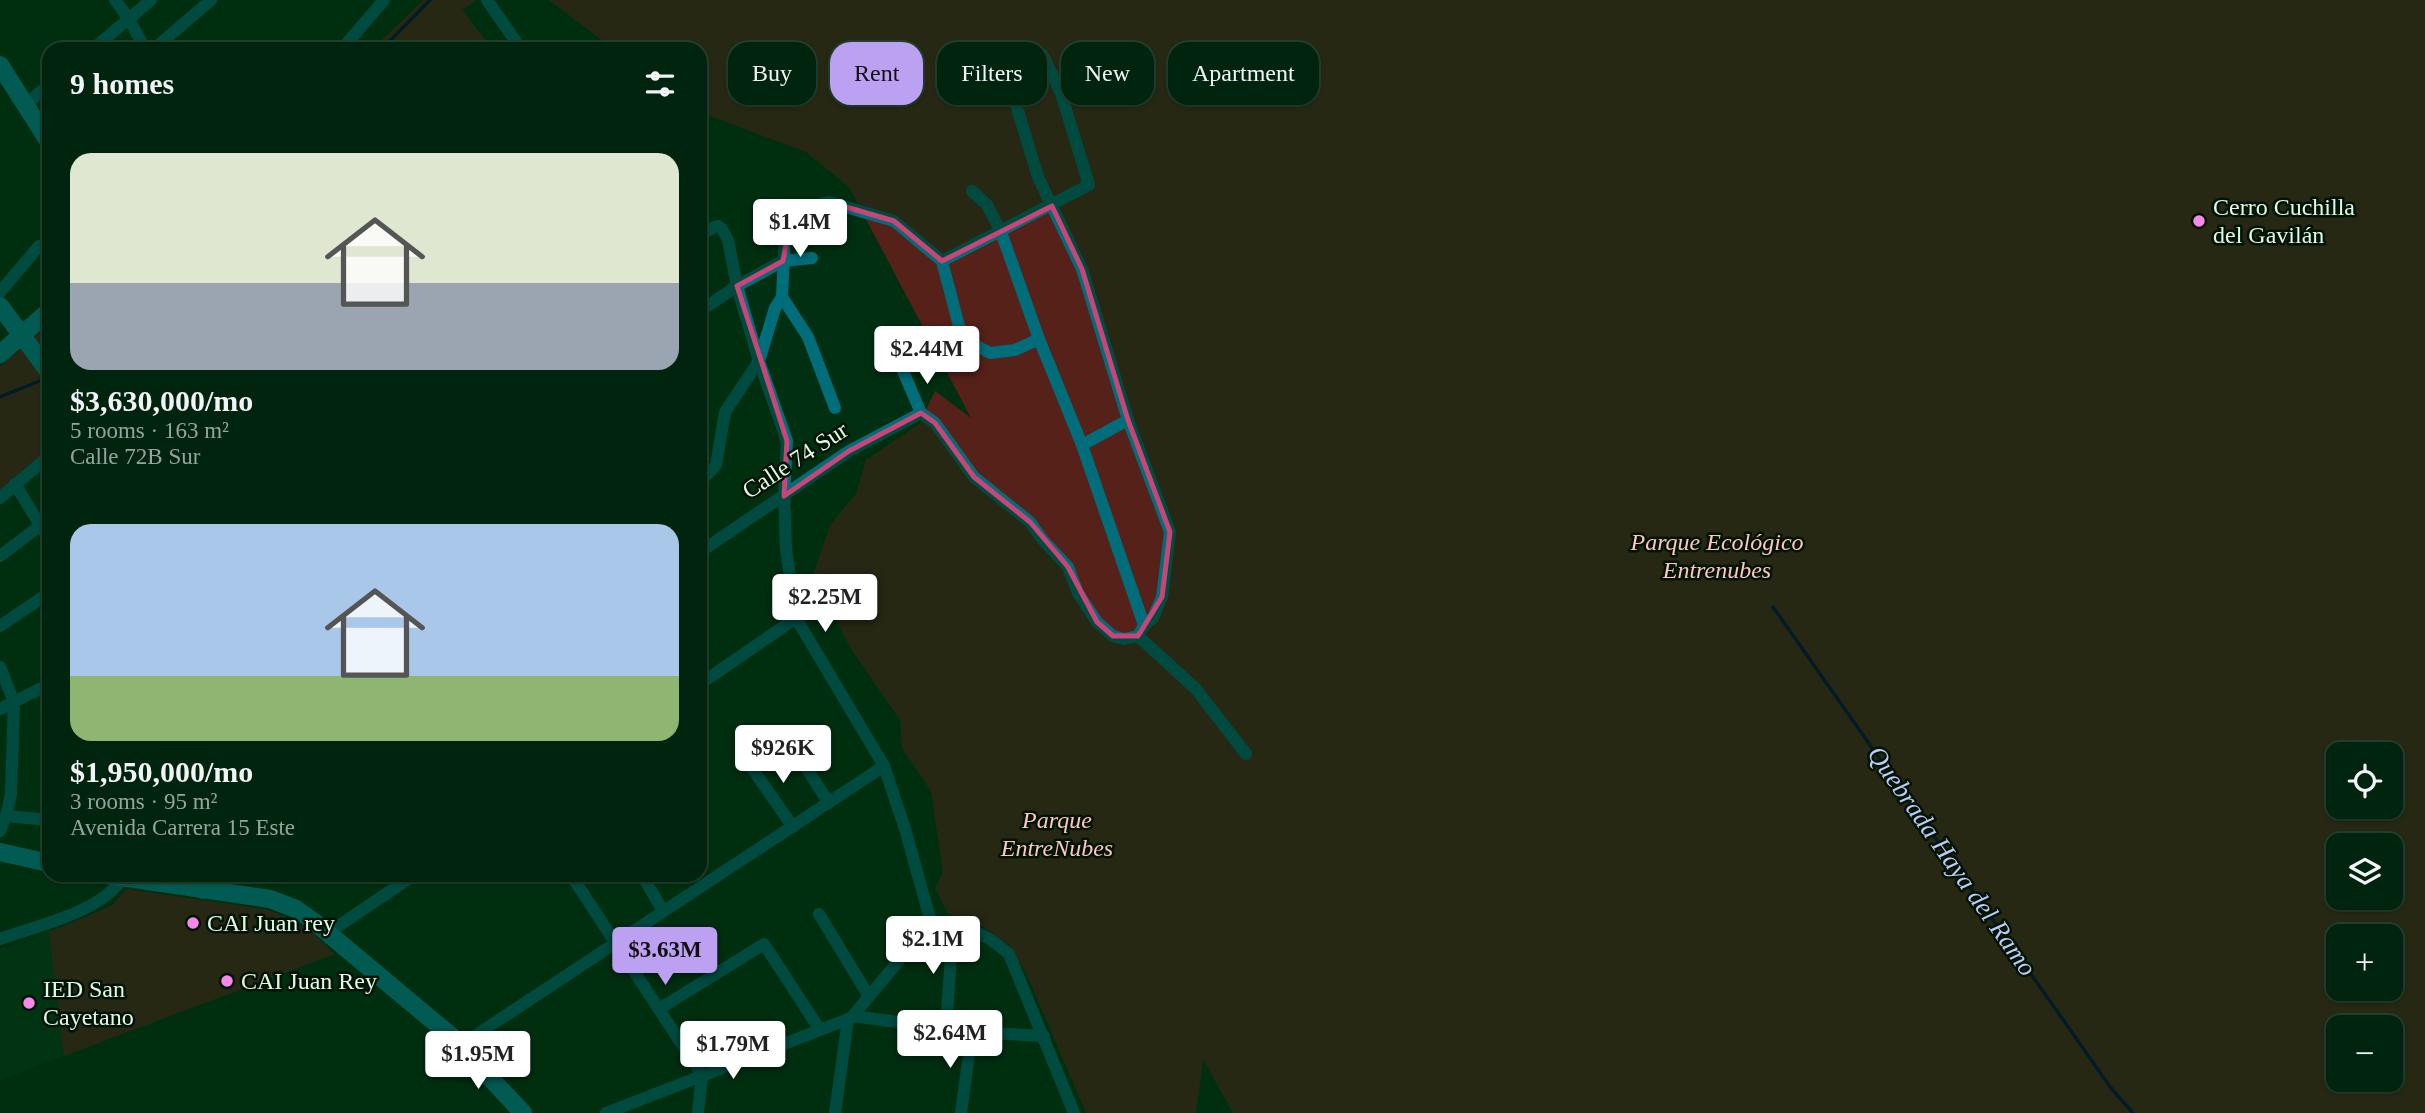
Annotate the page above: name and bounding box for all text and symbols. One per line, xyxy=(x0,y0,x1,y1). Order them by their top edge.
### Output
chip: Buy xyxy=(728,42,816,105)
chip: Rent xyxy=(830,42,923,105)
chip: Filters xyxy=(937,42,1047,105)
chip: New xyxy=(1061,42,1154,105)
chip: Apartment xyxy=(1168,42,1319,105)
icon: filters xyxy=(641,65,679,103)
text: 9 homes xyxy=(70,67,174,100)
place label: Cerro Cuchilla del Gavilán xyxy=(2213,194,2355,248)
icon: home xyxy=(312,199,438,325)
pin: $1.4M xyxy=(751,200,849,259)
text: $1.4M xyxy=(769,209,831,234)
marker: Cerro Cuchilla del Gavilán xyxy=(2191,213,2207,229)
pin: $2.44M xyxy=(870,326,984,386)
text: $2.44M xyxy=(890,336,964,361)
text: $3,630,000/mo xyxy=(70,384,253,417)
street label: Calle 74 Sur xyxy=(738,416,852,504)
text: 5 rooms · 163 m² xyxy=(70,418,229,443)
text: Calle 72B Sur xyxy=(70,444,200,469)
park label: Parque Ecológico Entrenubes xyxy=(1629,529,1804,583)
icon: home xyxy=(312,570,438,696)
pin: $2.25M xyxy=(768,574,882,634)
text: $2.25M xyxy=(788,584,862,609)
pin: $926K xyxy=(734,726,832,785)
text: $926K xyxy=(751,735,815,760)
water label: Quebrada Haya del Ramo xyxy=(1862,741,2042,981)
map controls xyxy=(2326,742,2403,1092)
button: locate xyxy=(2326,742,2403,819)
text: $1,950,000/mo xyxy=(70,755,253,788)
text: 3 rooms · 95 m² xyxy=(70,789,217,814)
park label: Parque EntreNubes xyxy=(1000,807,1113,861)
text: Avenida Carrera 15 Este xyxy=(70,815,295,840)
button: layers xyxy=(2326,833,2403,910)
place label: CAI Juan rey xyxy=(207,910,335,936)
marker: CAI Juan rey xyxy=(185,915,201,931)
pin: $2.1M xyxy=(884,916,982,976)
button: + xyxy=(2326,924,2403,1001)
text: $2.1M xyxy=(902,926,964,951)
pin: $3.63M xyxy=(608,928,722,987)
text: $3.63M xyxy=(628,937,702,962)
place label: CAI Juan Rey xyxy=(241,968,377,994)
marker: CAI Juan Rey xyxy=(219,973,235,989)
place label: IED San Cayetano xyxy=(43,976,134,1030)
marker: IED San Cayetano xyxy=(21,995,37,1011)
pin: $2.64M xyxy=(893,1010,1007,1070)
button: − xyxy=(2326,1015,2403,1092)
text: $2.64M xyxy=(913,1020,987,1045)
pin: $1.79M xyxy=(676,1021,790,1081)
text: $1.79M xyxy=(696,1031,770,1056)
pin: $1.95M xyxy=(421,1032,535,1091)
text: $1.95M xyxy=(441,1041,515,1066)

